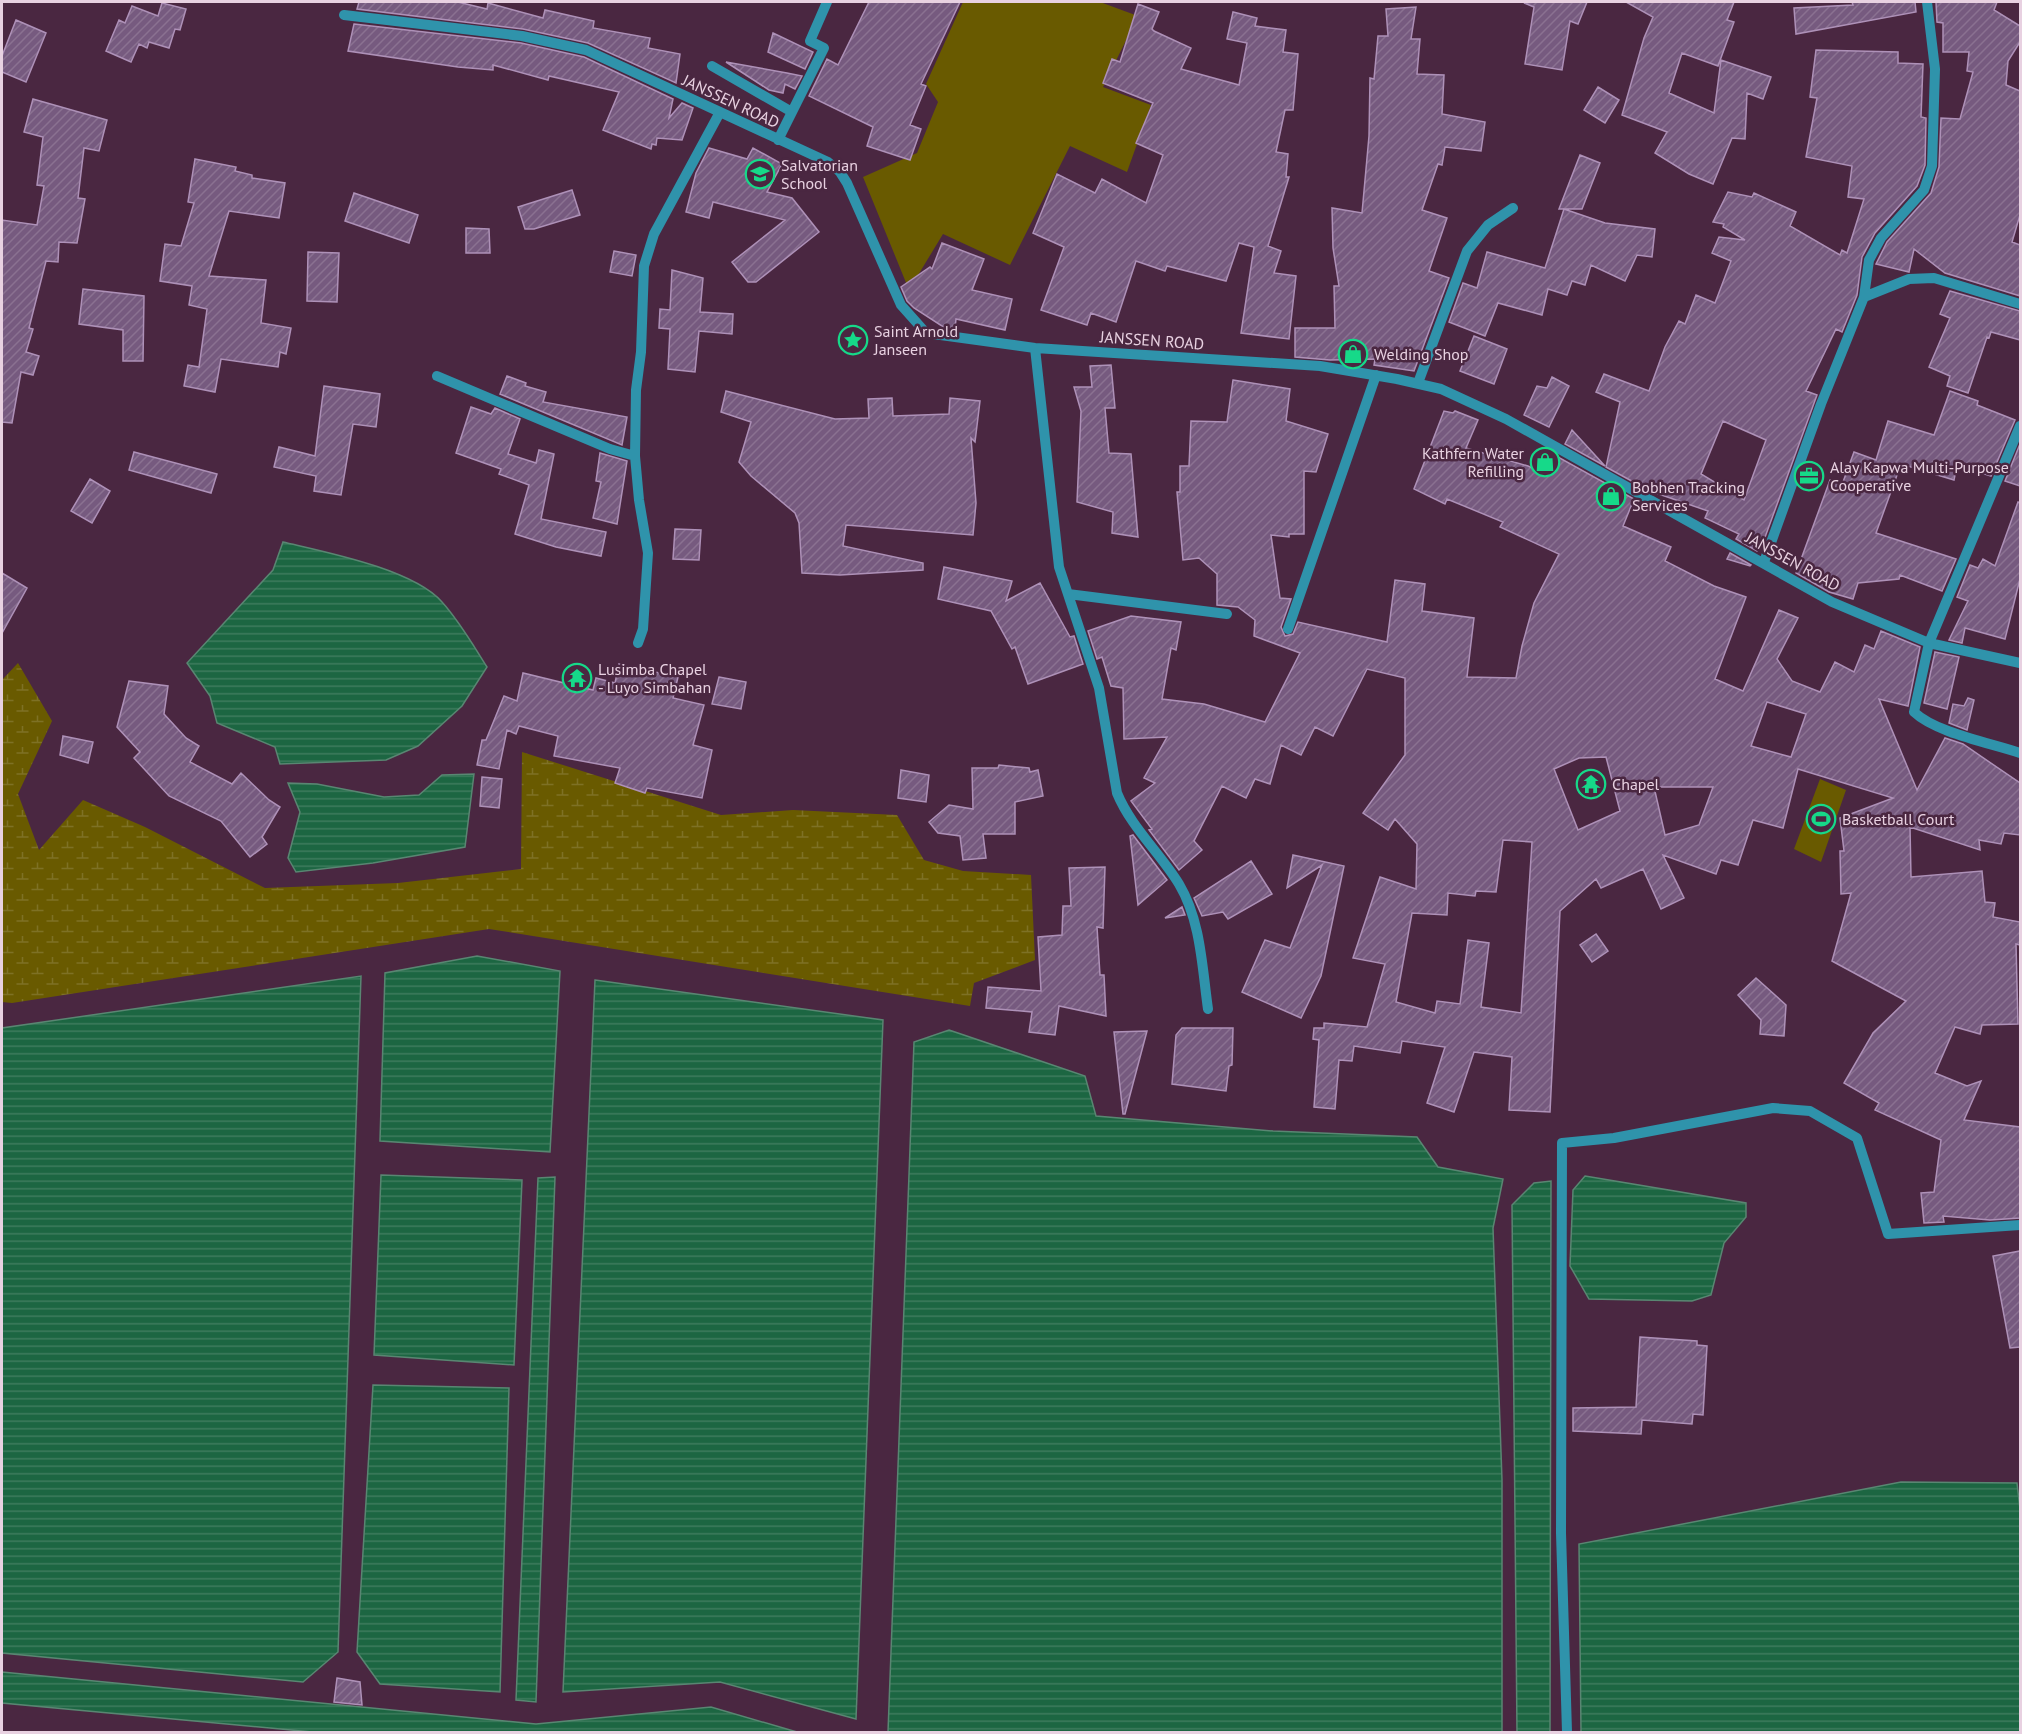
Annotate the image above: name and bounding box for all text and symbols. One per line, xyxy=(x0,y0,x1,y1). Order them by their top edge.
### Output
street label: JANSSEN ROAD xyxy=(678,69,783,132)
place label: Salvatorian School xyxy=(781,155,858,193)
school or university icon: Salvatorian School xyxy=(744,158,776,190)
place label: Saint Arnold Janseen xyxy=(873,321,958,359)
place icon: Saint Arnold Janseen xyxy=(837,324,869,356)
street label: JANSSEN ROAD xyxy=(1098,326,1205,354)
shop icon: Welding Shop xyxy=(1337,338,1369,370)
place label: Welding Shop xyxy=(1374,344,1468,364)
place label: Kathfern Water Refilling xyxy=(1422,443,1525,481)
shop icon: Kathfern Water Refilling xyxy=(1529,446,1561,478)
place label: Alay Kapwa Multi-Purpose Cooperative xyxy=(1830,457,2009,495)
office icon: Alay Kapwa Multi-Purpose Cooperative xyxy=(1793,460,1825,492)
place label: Bobhen Tracking Services xyxy=(1632,477,1745,515)
shop icon: Bobhen Tracking Services xyxy=(1595,480,1627,512)
street label: JANSSEN ROAD xyxy=(1742,526,1844,595)
place label: Lusimba Chapel - Luyo Simbahan xyxy=(598,659,711,697)
temple icon: Lusimba Chapel - Luyo Simbahan xyxy=(561,662,593,694)
temple icon: Chapel xyxy=(1575,768,1607,800)
place label: Chapel xyxy=(1612,774,1660,794)
sports icon: Basketball Court xyxy=(1805,803,1837,835)
place label: Basketball Court xyxy=(1842,809,1955,829)

